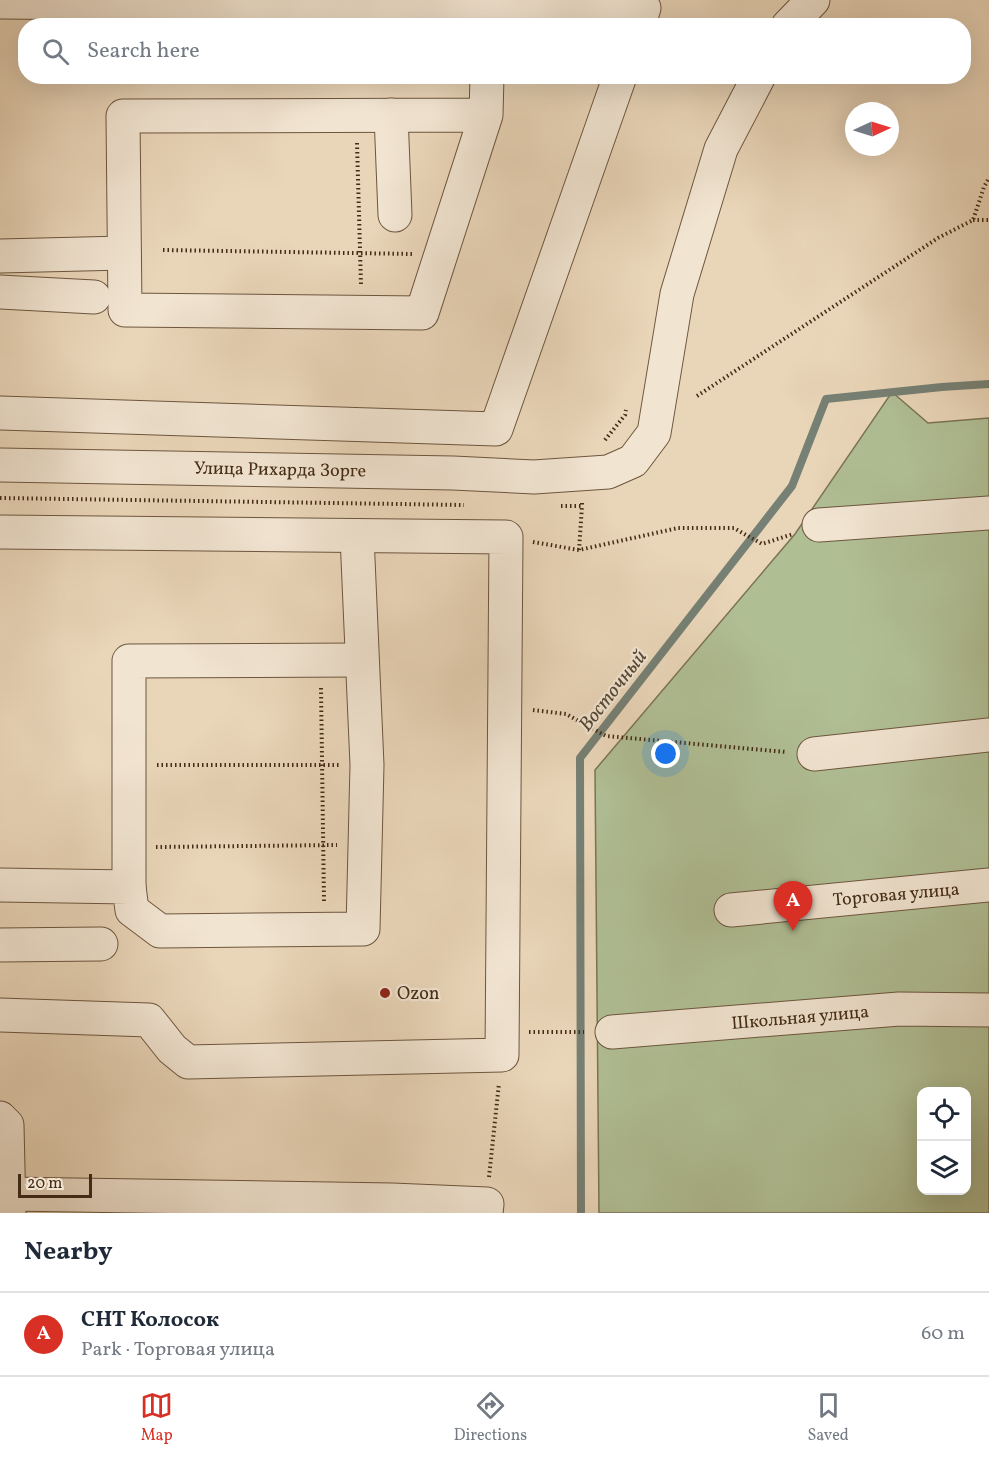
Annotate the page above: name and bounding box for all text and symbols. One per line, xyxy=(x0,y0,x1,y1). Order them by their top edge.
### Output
search box xyxy=(18,18,971,84)
icon: search xyxy=(39,35,72,68)
text: Search here xyxy=(87,36,200,67)
north arrow xyxy=(845,102,899,156)
street label: Улица Рихарда Зорге xyxy=(194,456,366,485)
water label: Восточный xyxy=(573,644,654,738)
your location xyxy=(651,739,680,768)
street label: Торговая улица xyxy=(832,878,961,913)
pin: A xyxy=(774,882,812,931)
place label: Ozon xyxy=(397,982,440,1007)
marker: Ozon xyxy=(378,986,392,1000)
street label: Школьная улица xyxy=(730,1000,870,1037)
map controls xyxy=(917,1087,971,1195)
button: locate xyxy=(917,1087,971,1141)
button: layers xyxy=(917,1141,971,1195)
scale bar xyxy=(18,1171,92,1198)
text: 20 m xyxy=(27,1173,62,1195)
text: Nearby xyxy=(24,1234,113,1270)
text: СНТ Колосок xyxy=(81,1305,219,1336)
text: A xyxy=(36,1320,51,1348)
text: 60 m xyxy=(921,1320,965,1348)
text: Park · Торговая улица xyxy=(81,1336,275,1364)
tab: Map xyxy=(140,1389,173,1447)
tab: Directions xyxy=(454,1389,527,1447)
tab: Saved xyxy=(808,1389,849,1447)

